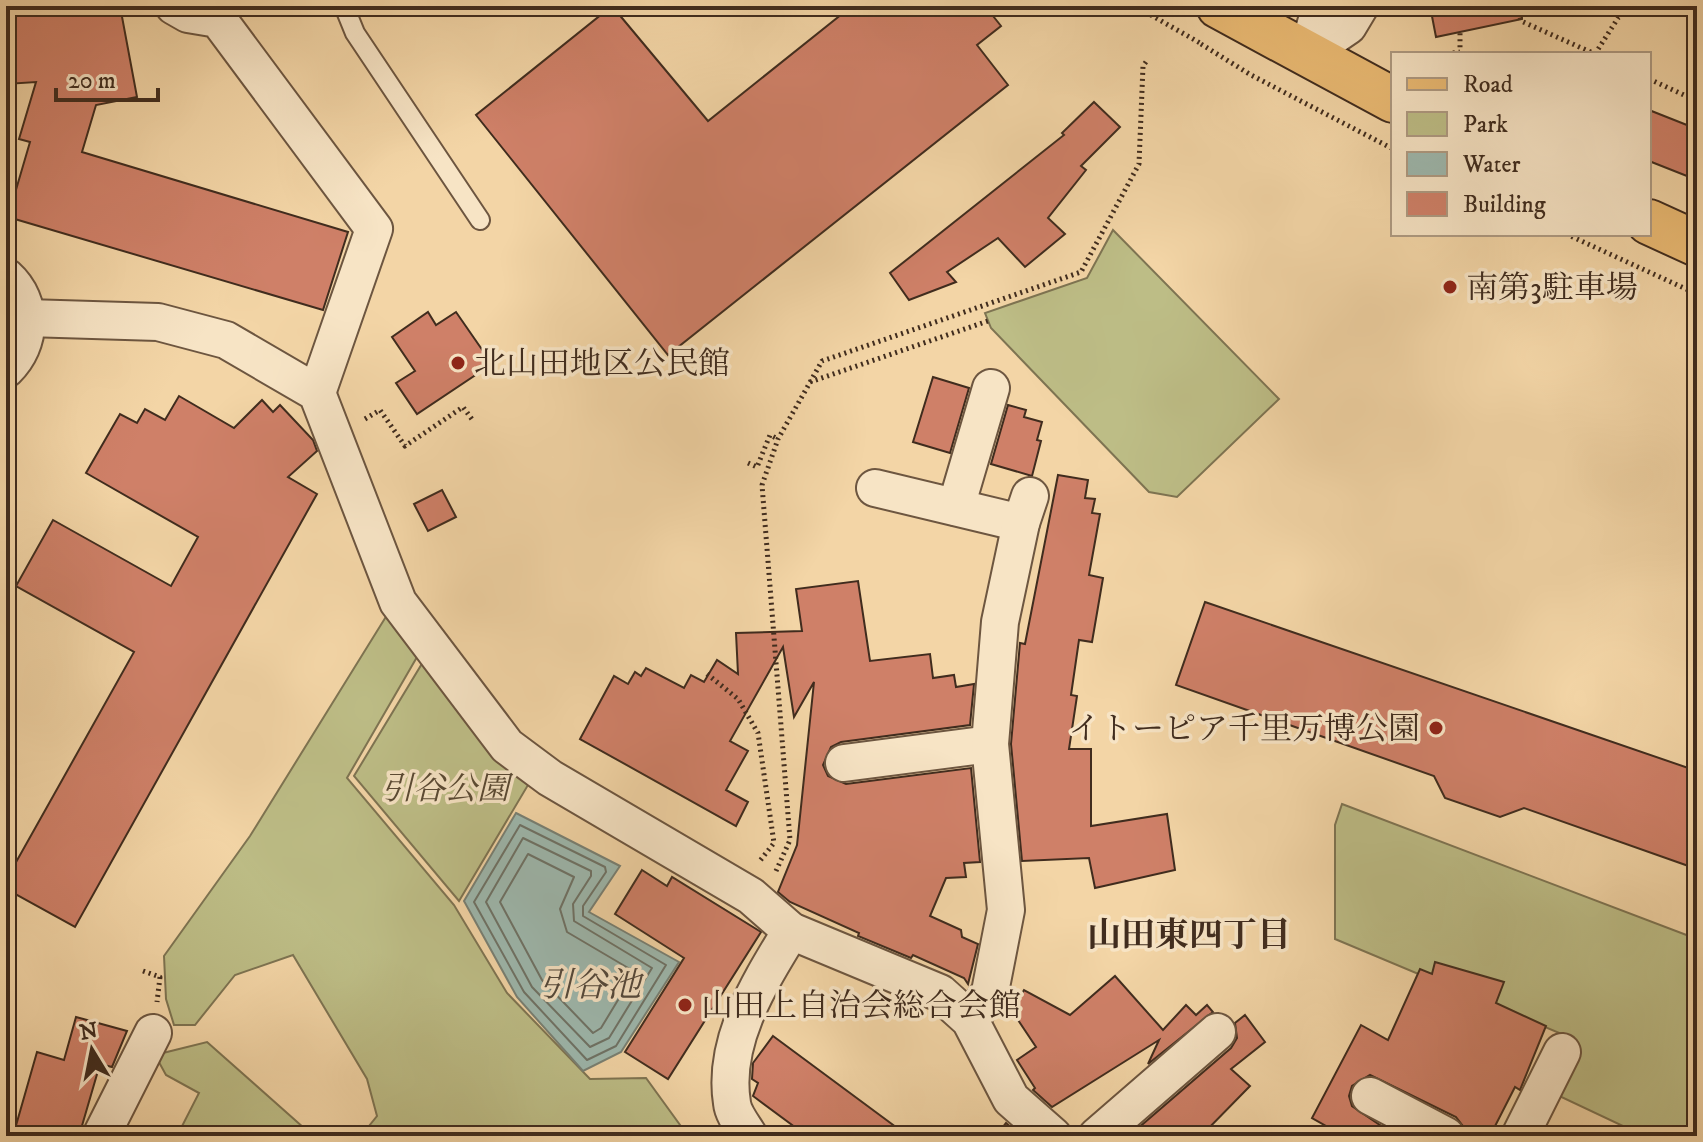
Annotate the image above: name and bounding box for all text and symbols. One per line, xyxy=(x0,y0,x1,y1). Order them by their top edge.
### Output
scale bar xyxy=(56,52,158,102)
legend xyxy=(1391,52,1651,236)
text: 20 m xyxy=(68,66,116,96)
text: Road xyxy=(1463,70,1513,100)
text: Park xyxy=(1463,110,1508,140)
text: Water xyxy=(1462,150,1520,180)
text: Building xyxy=(1463,190,1546,220)
place label: 南第3駐車場 xyxy=(1466,269,1638,309)
marker: 南第3駐車場 xyxy=(1441,278,1459,296)
place label: 北山田地区公民館 xyxy=(474,345,730,385)
marker: 北山田地区公民館 xyxy=(449,354,467,372)
place label: イトーピア千里万博公園 xyxy=(1068,710,1420,750)
marker: イトーピア千里万博公園 xyxy=(1427,719,1445,737)
park label: 引谷公園 xyxy=(381,770,514,810)
district label: 山田東四丁目 xyxy=(1087,915,1291,957)
water label: 引谷池 xyxy=(539,965,645,1007)
place label: 山田上自治会総合会館 xyxy=(701,987,1021,1027)
marker: 山田上自治会総合会館 xyxy=(676,996,694,1014)
north arrow xyxy=(52,1010,132,1090)
text: N xyxy=(78,1017,100,1047)

